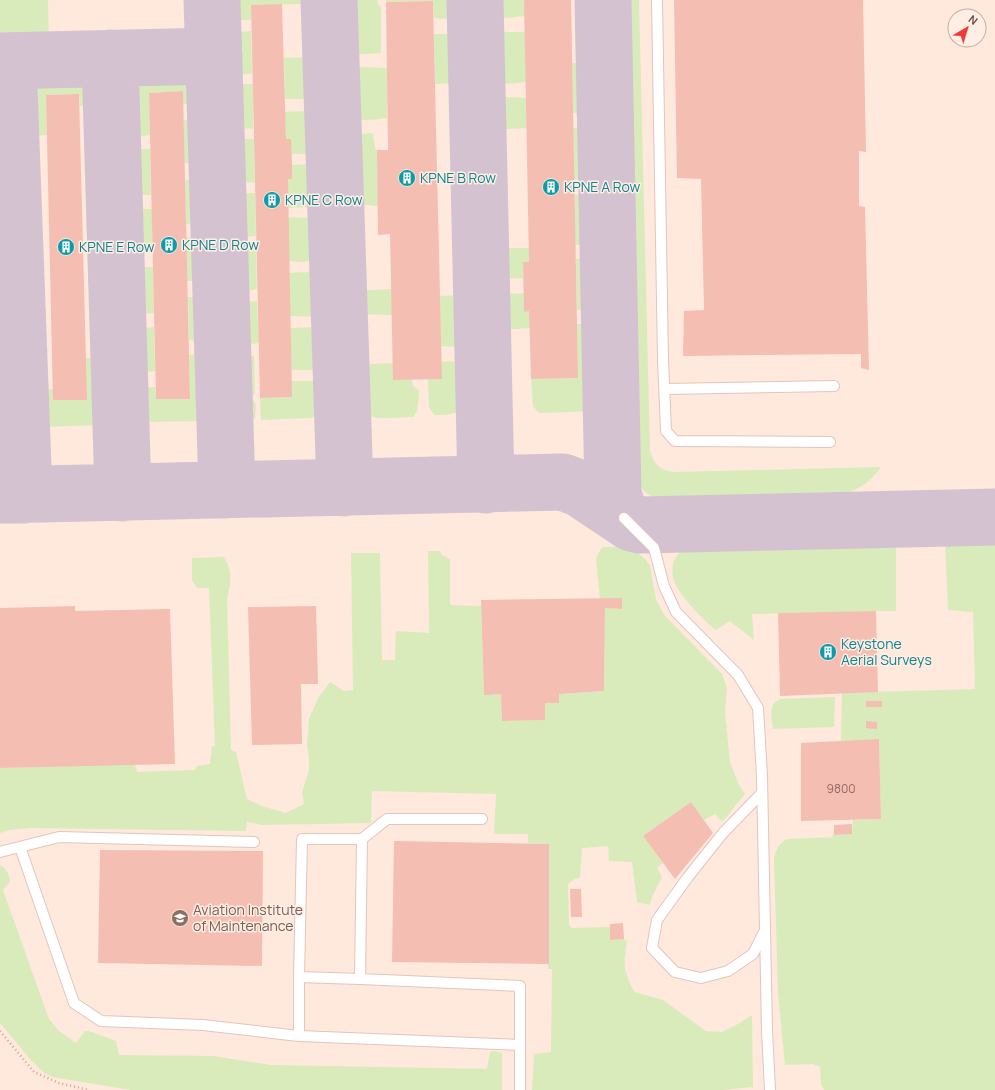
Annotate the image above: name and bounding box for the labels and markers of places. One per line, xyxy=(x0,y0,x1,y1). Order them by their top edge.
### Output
building icon: KPNE B Row xyxy=(397,168,417,188)
place label: KPNE B Row xyxy=(420,168,496,187)
building icon: KPNE A Row xyxy=(541,177,561,197)
place label: KPNE A Row xyxy=(564,177,641,196)
building icon: KPNE C Row xyxy=(262,190,282,210)
place label: KPNE C Row xyxy=(285,190,363,209)
building icon: KPNE D Row xyxy=(159,235,179,255)
place label: KPNE D Row xyxy=(182,235,259,254)
building icon: KPNE E Row xyxy=(56,237,76,257)
place label: KPNE E Row xyxy=(79,237,155,256)
place label: Keystone Aerial Surveys xyxy=(841,634,932,669)
building icon: Keystone Aerial Surveys xyxy=(818,642,838,662)
place label: Aviation Institute of Maintenance xyxy=(193,900,303,935)
school or university icon: Aviation Institute of Maintenance xyxy=(170,908,190,928)

